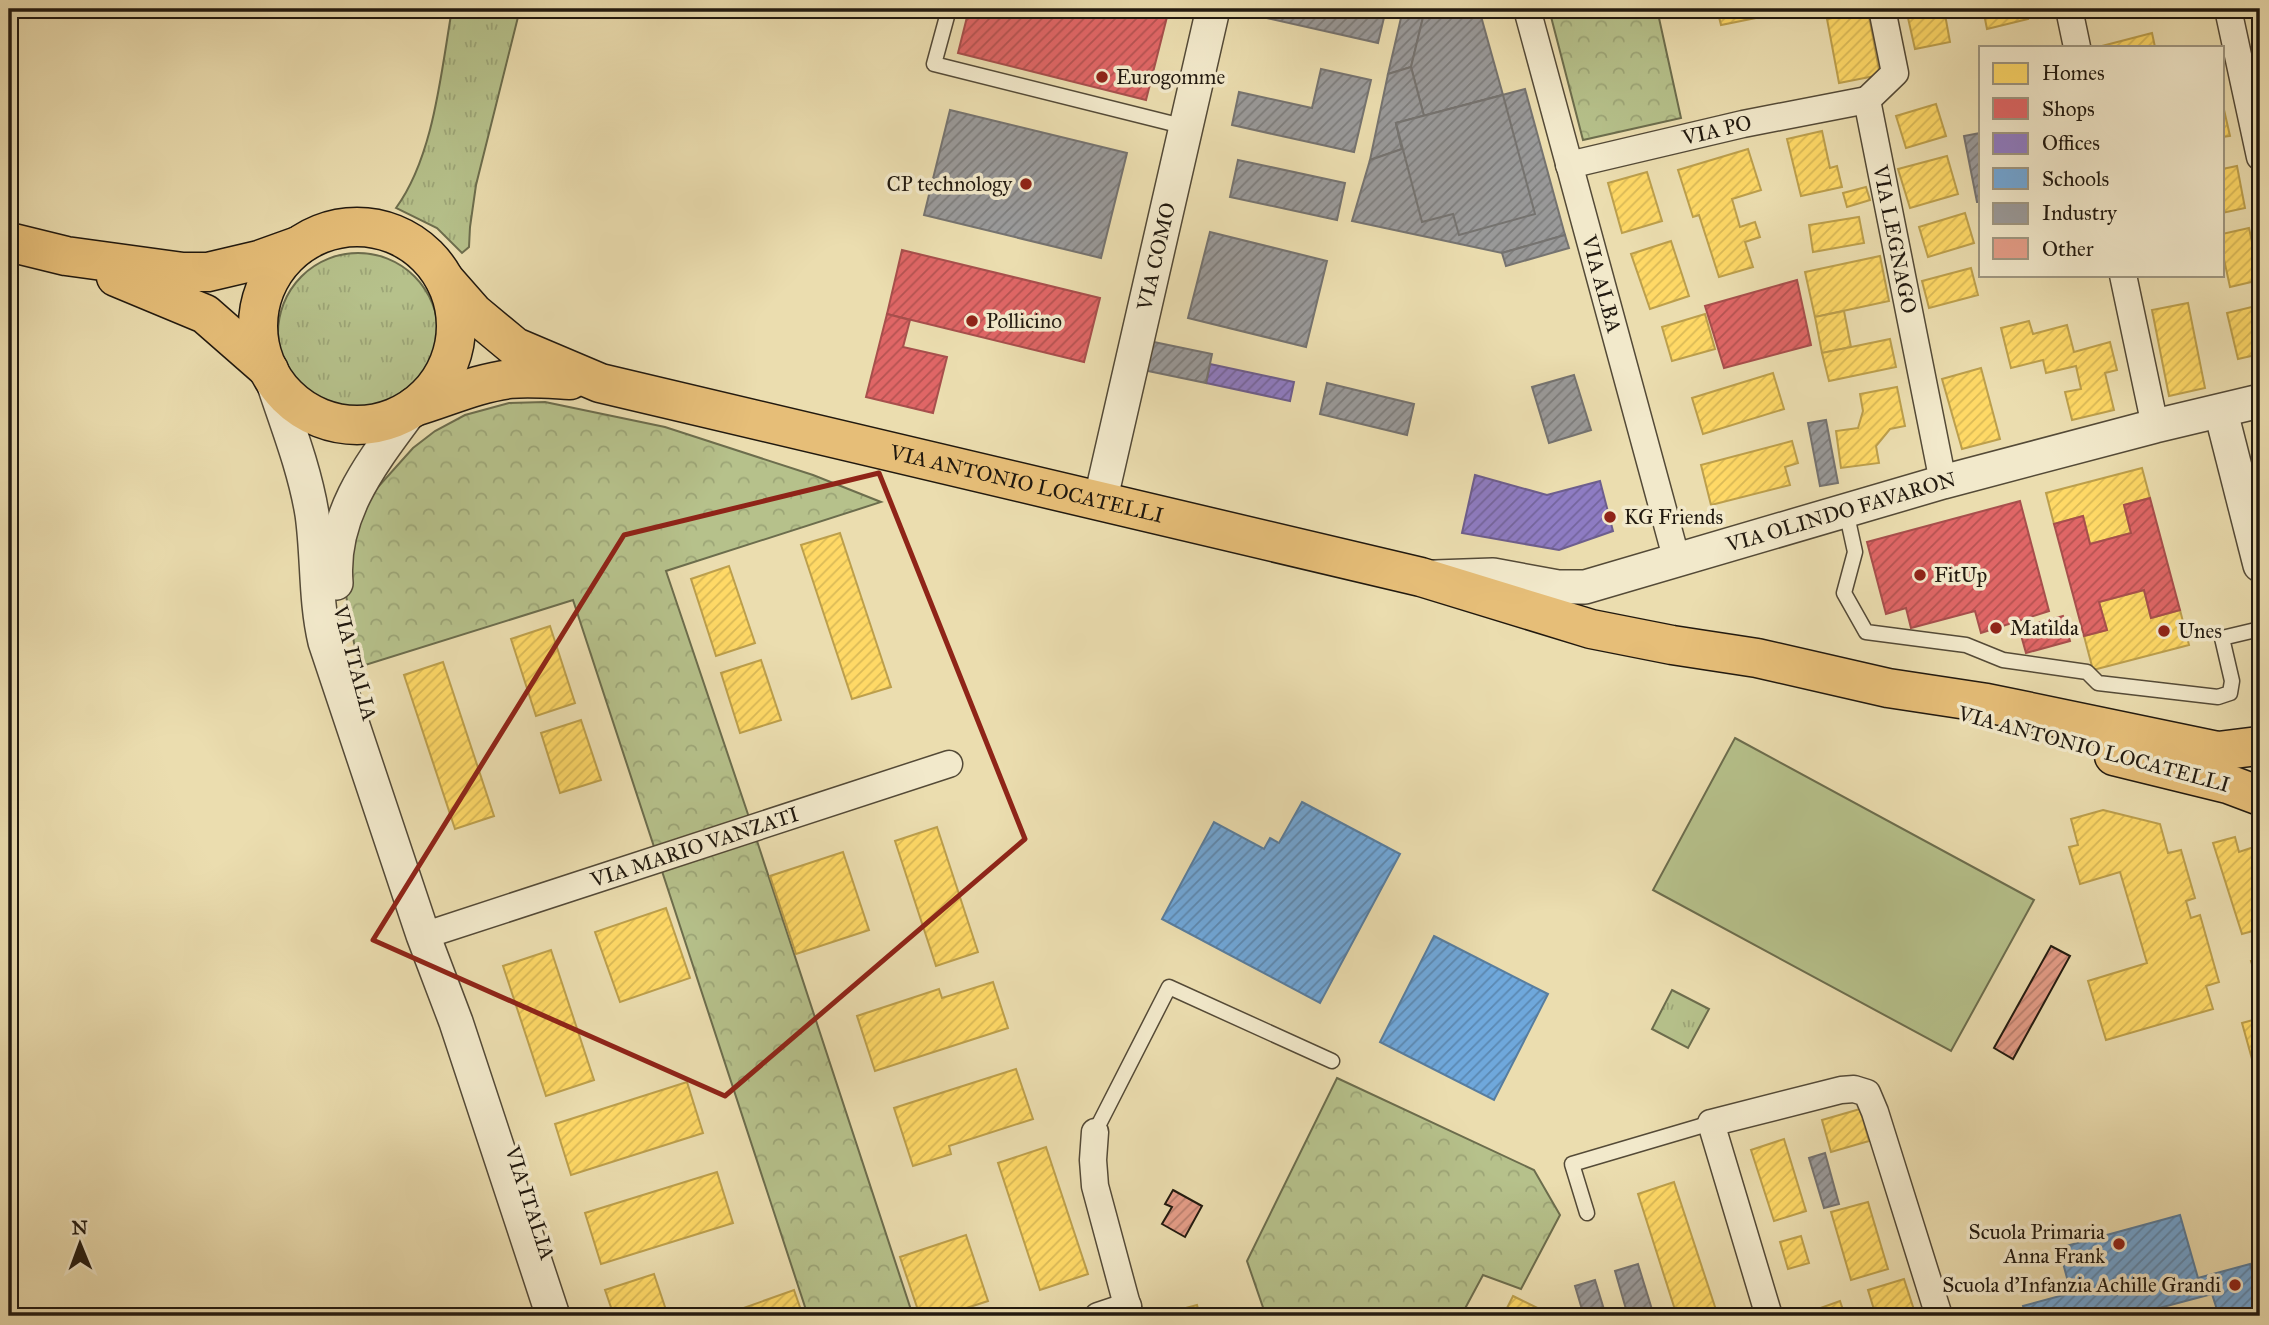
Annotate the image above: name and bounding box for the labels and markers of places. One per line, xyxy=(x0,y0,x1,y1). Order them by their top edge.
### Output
place label: Eurogomme xyxy=(1116,64,1225,90)
marker: Eurogomme xyxy=(1094,69,1110,85)
place label: CP technology xyxy=(886,171,1013,197)
marker: CP technology xyxy=(1018,176,1034,192)
place label: Pollicino xyxy=(986,308,1062,334)
marker: Pollicino xyxy=(964,313,980,329)
place label: KG Friends xyxy=(1624,504,1723,530)
marker: KG Friends xyxy=(1602,509,1618,525)
place label: FitUp xyxy=(1934,562,1987,588)
marker: FitUp xyxy=(1912,567,1928,583)
place label: Matilda xyxy=(2010,615,2079,641)
place label: Unes xyxy=(2178,618,2222,644)
marker: Matilda xyxy=(1988,620,2004,636)
marker: Unes xyxy=(2156,623,2172,639)
place label: Scuola Primaria Anna Frank xyxy=(1969,1219,2105,1269)
marker: Scuola Primaria Anna Frank xyxy=(2111,1236,2127,1252)
place label: Scuola d'Infanzia Achille Grandi xyxy=(1942,1272,2221,1298)
marker: Scuola d'Infanzia Achille Grandi xyxy=(2227,1277,2243,1293)

